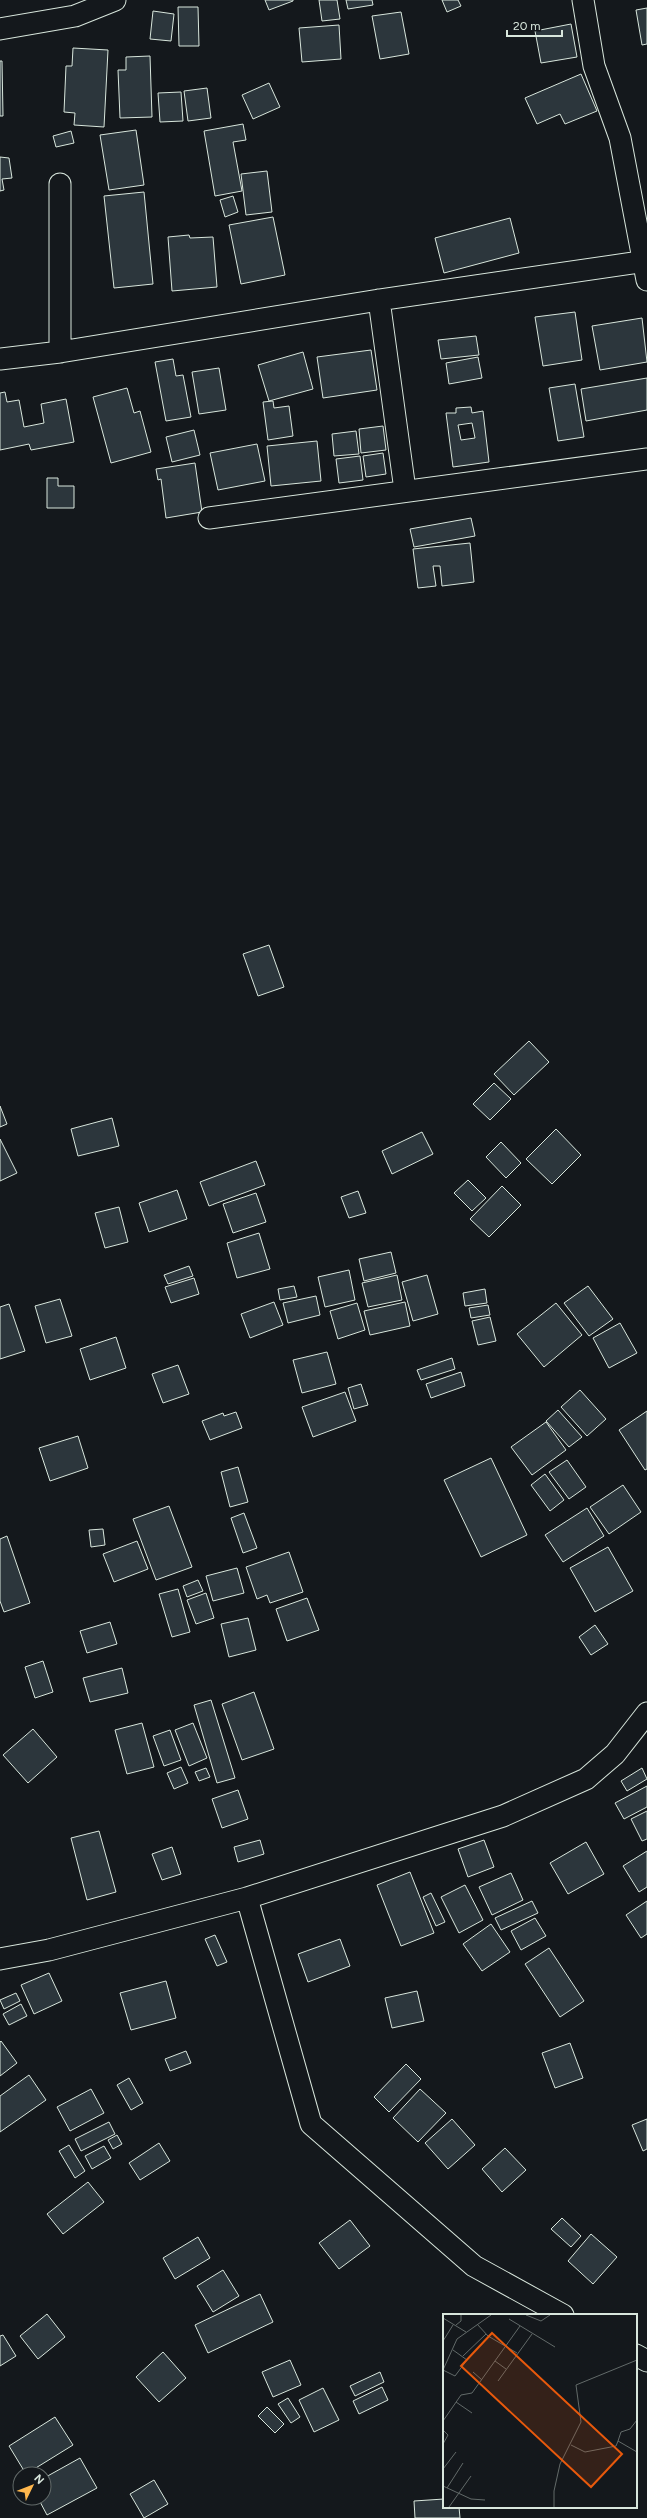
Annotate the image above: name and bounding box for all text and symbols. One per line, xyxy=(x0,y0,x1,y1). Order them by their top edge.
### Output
scale bar xyxy=(507,12,562,38)
text: 20 m xyxy=(513,19,541,33)
inset map xyxy=(443,2314,637,2508)
north arrow xyxy=(12,2466,52,2506)
text: N xyxy=(31,2472,47,2487)

